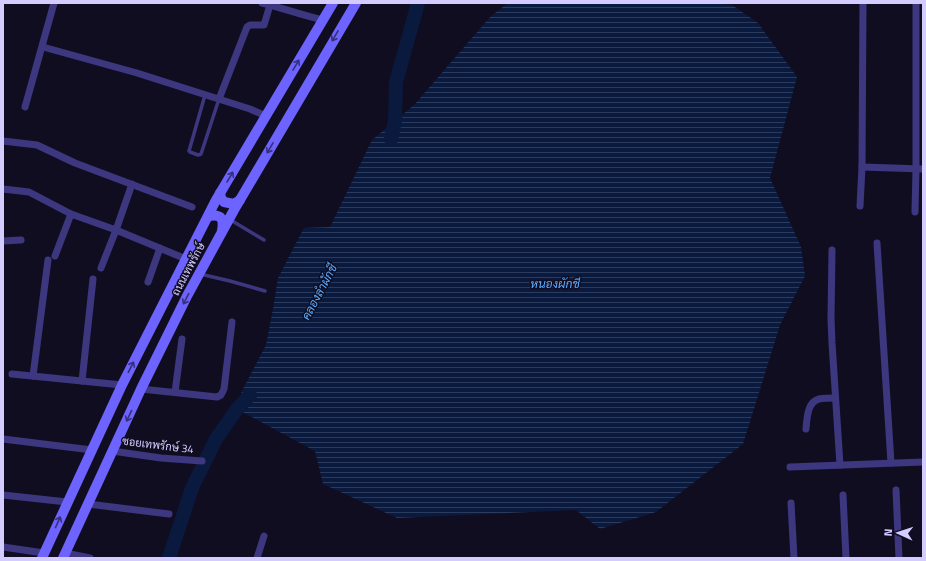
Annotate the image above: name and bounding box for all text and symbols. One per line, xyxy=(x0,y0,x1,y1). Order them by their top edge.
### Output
one-way arrow xyxy=(331,30,339,42)
one-way arrow xyxy=(292,60,300,71)
one-way arrow xyxy=(265,142,273,154)
one-way arrow xyxy=(226,171,234,183)
street label: ถนนเทพรักษ์ xyxy=(167,239,209,298)
water label: คลองลำผักชี xyxy=(296,260,342,323)
water label: หนองผักชี xyxy=(530,274,581,293)
one-way arrow xyxy=(182,292,189,304)
one-way arrow xyxy=(128,361,136,373)
one-way arrow xyxy=(125,409,132,421)
street label: ซอยเทพรักษ์ 34 xyxy=(121,433,195,457)
north arrow xyxy=(878,513,918,553)
one-way arrow xyxy=(55,517,62,529)
text: N xyxy=(880,528,896,537)

